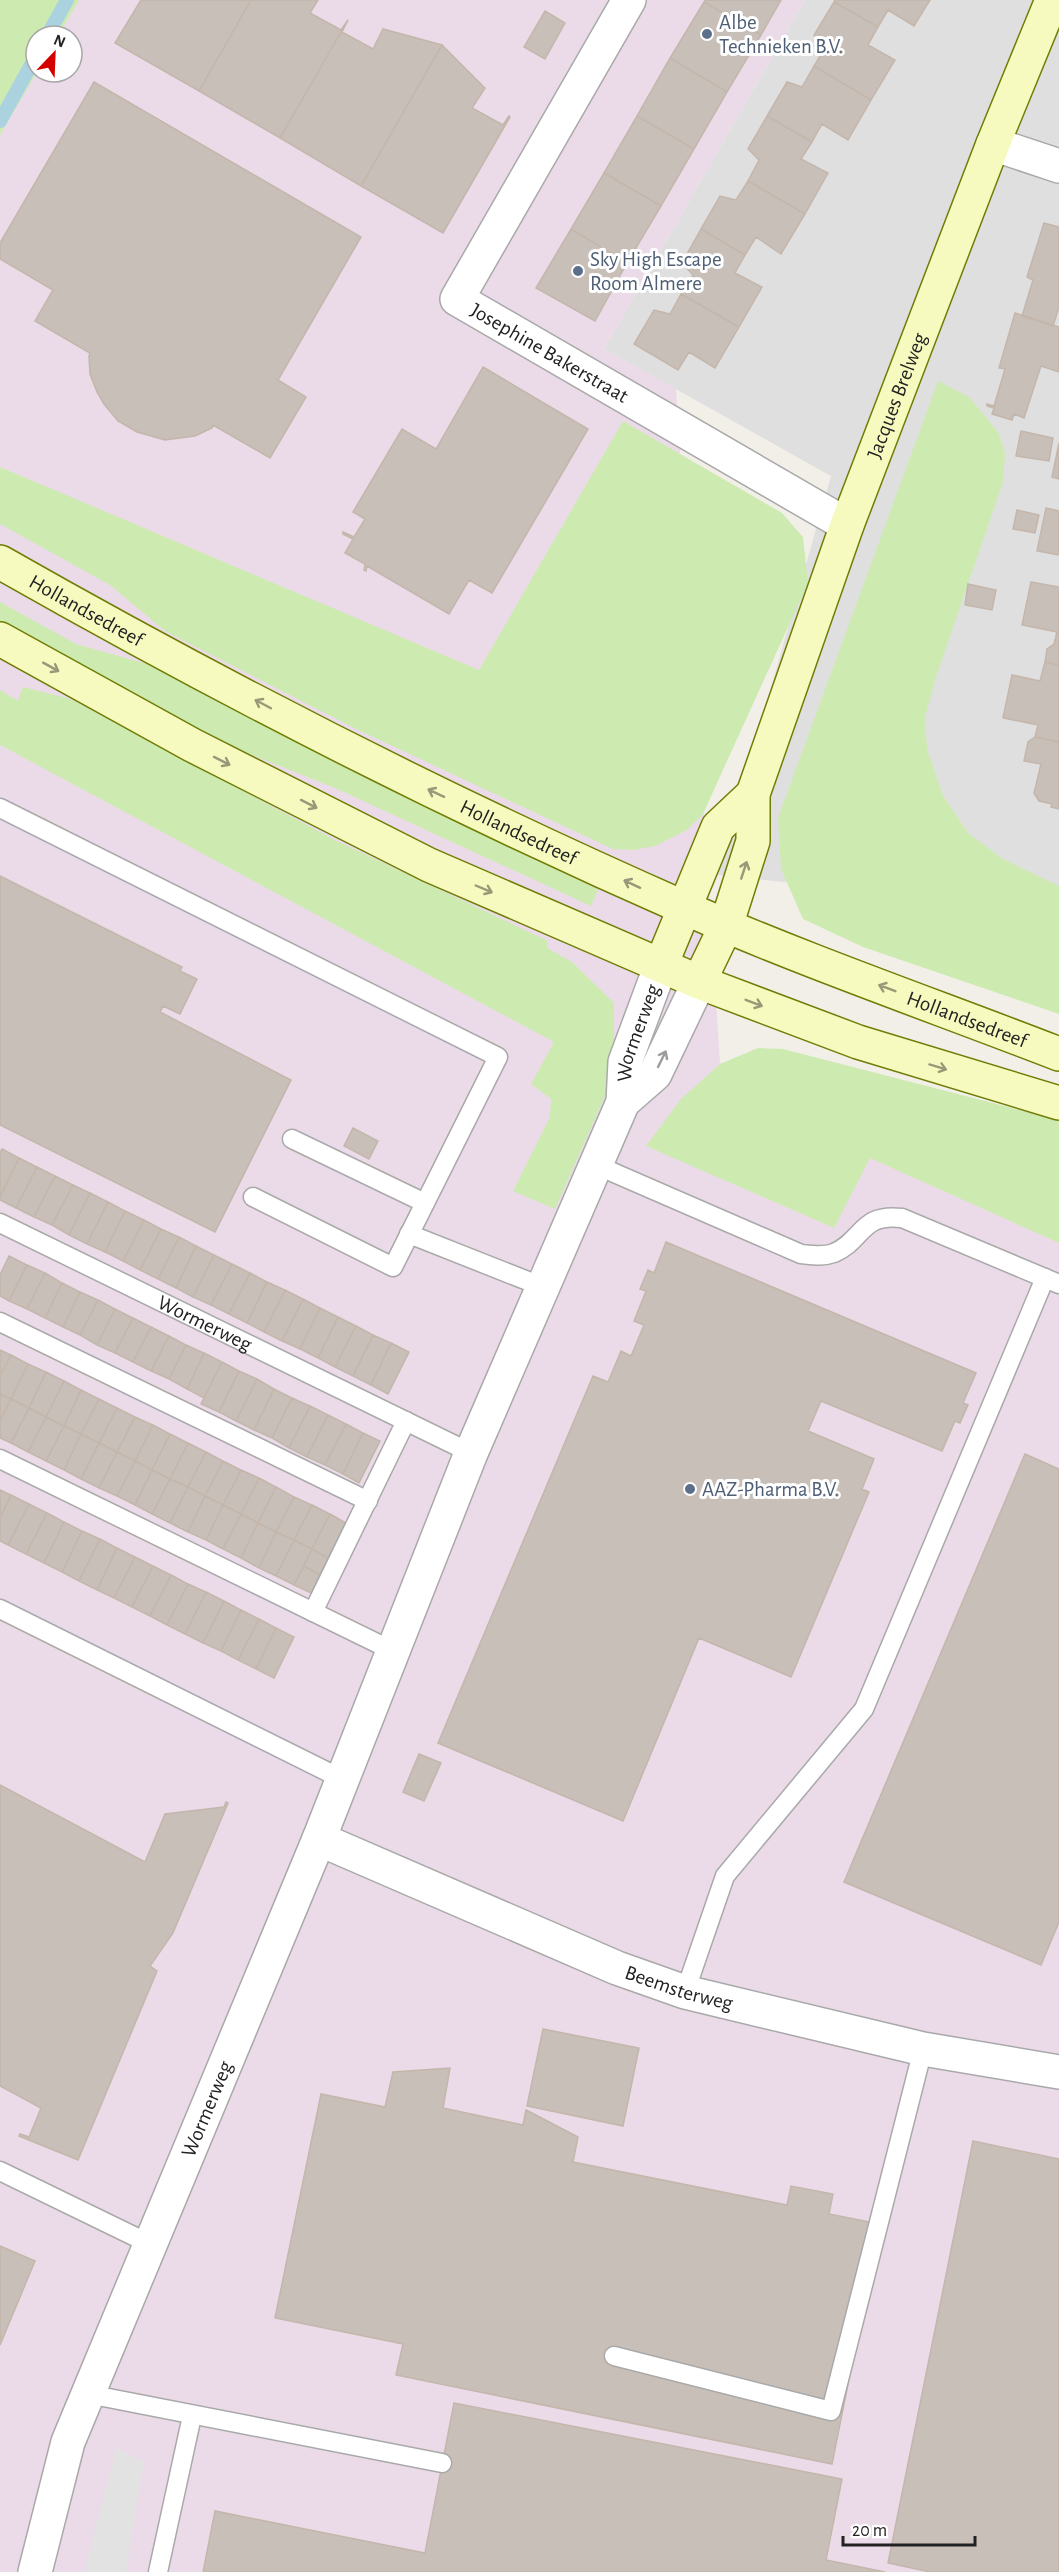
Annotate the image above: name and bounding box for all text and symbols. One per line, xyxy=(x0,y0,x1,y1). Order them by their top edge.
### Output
place label: Albe Technieken B.V. xyxy=(719,12,843,57)
north arrow xyxy=(24,24,84,84)
marker: Albe Technieken B.V. xyxy=(700,27,714,41)
text: N xyxy=(51,32,68,51)
place label: Sky High Escape Room Almere xyxy=(590,249,722,294)
marker: Sky High Escape Room Almere xyxy=(571,264,585,278)
street label: Josephine Bakerstraat xyxy=(467,299,632,407)
street label: Jacques Brelweg xyxy=(863,329,930,461)
street label: Hollandsedreef xyxy=(26,570,148,651)
one-way arrow xyxy=(42,661,59,673)
one-way arrow xyxy=(254,697,272,709)
one-way arrow xyxy=(213,755,231,767)
one-way arrow xyxy=(428,787,446,799)
street label: Hollandsedreef xyxy=(457,796,582,869)
one-way arrow xyxy=(299,799,317,811)
one-way arrow xyxy=(739,861,750,880)
one-way arrow xyxy=(624,877,642,889)
one-way arrow xyxy=(475,884,493,895)
street label: Wormerweg xyxy=(614,980,664,1082)
one-way arrow xyxy=(878,981,897,992)
street label: Hollandsedreef xyxy=(904,987,1032,1052)
one-way arrow xyxy=(744,998,763,1009)
one-way arrow xyxy=(657,1051,668,1069)
one-way arrow xyxy=(928,1062,947,1073)
street label: Wormerweg xyxy=(154,1291,256,1355)
place label: AAZ-Pharma B.V. xyxy=(702,1479,839,1500)
marker: AAZ-Pharma B.V. xyxy=(683,1482,697,1496)
street label: Beemsterweg xyxy=(622,1961,736,2014)
street label: Wormerweg xyxy=(177,2057,236,2160)
scale bar xyxy=(843,2509,975,2547)
text: 20 m xyxy=(852,2522,887,2540)

